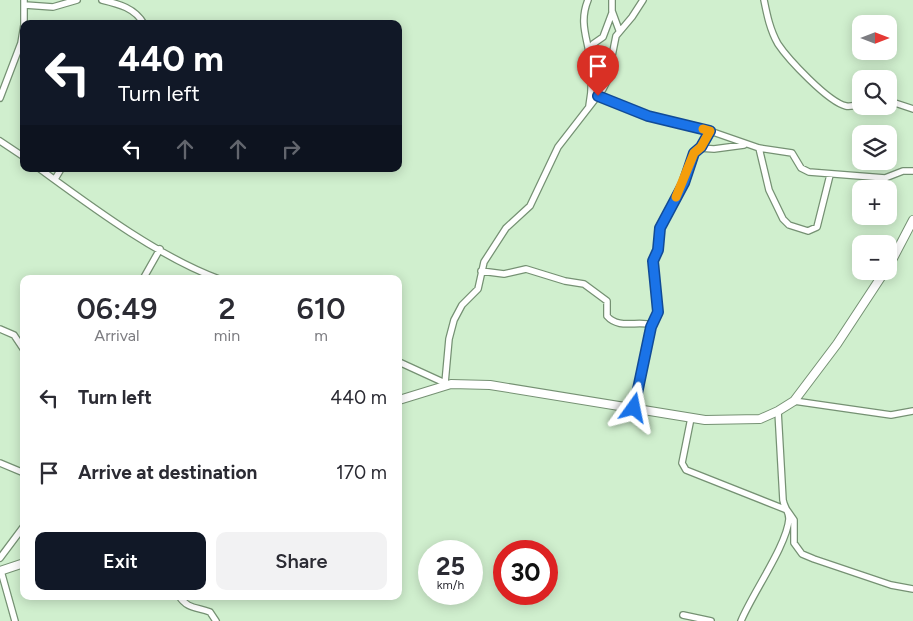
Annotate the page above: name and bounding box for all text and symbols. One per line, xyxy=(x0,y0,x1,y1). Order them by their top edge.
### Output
north arrow xyxy=(852,15,898,60)
map controls xyxy=(852,15,897,280)
text: 440 m xyxy=(118,38,224,80)
icon: left xyxy=(35,40,100,105)
pin xyxy=(577,45,619,96)
icon: arrive xyxy=(584,52,612,80)
button: search xyxy=(852,70,897,115)
text: Turn left xyxy=(118,80,200,107)
button: layers xyxy=(852,125,897,170)
icon: left xyxy=(118,135,146,163)
icon: ahead xyxy=(171,135,199,163)
icon: ahead xyxy=(224,135,252,163)
icon: right xyxy=(277,135,305,163)
button: + xyxy=(852,180,897,225)
button: − xyxy=(852,235,897,280)
text: 06:49 xyxy=(76,290,157,327)
text: 2 xyxy=(218,290,236,327)
text: 610 xyxy=(296,290,346,327)
text: Arrival xyxy=(94,326,140,345)
text: min xyxy=(214,326,240,345)
text: m xyxy=(314,326,328,345)
position arrow xyxy=(607,381,659,433)
icon: left xyxy=(35,384,63,412)
text: Turn left xyxy=(78,386,152,409)
text: 440 m xyxy=(330,386,387,409)
icon: arrive xyxy=(35,459,63,487)
text: Arrive at destination xyxy=(78,461,257,484)
text: 170 m xyxy=(336,461,387,484)
button: Exit xyxy=(35,532,206,590)
button: Share xyxy=(216,532,387,590)
speed limit sign: 30 xyxy=(493,540,558,605)
text: 25 xyxy=(436,551,465,581)
text: km/h xyxy=(437,578,464,592)

